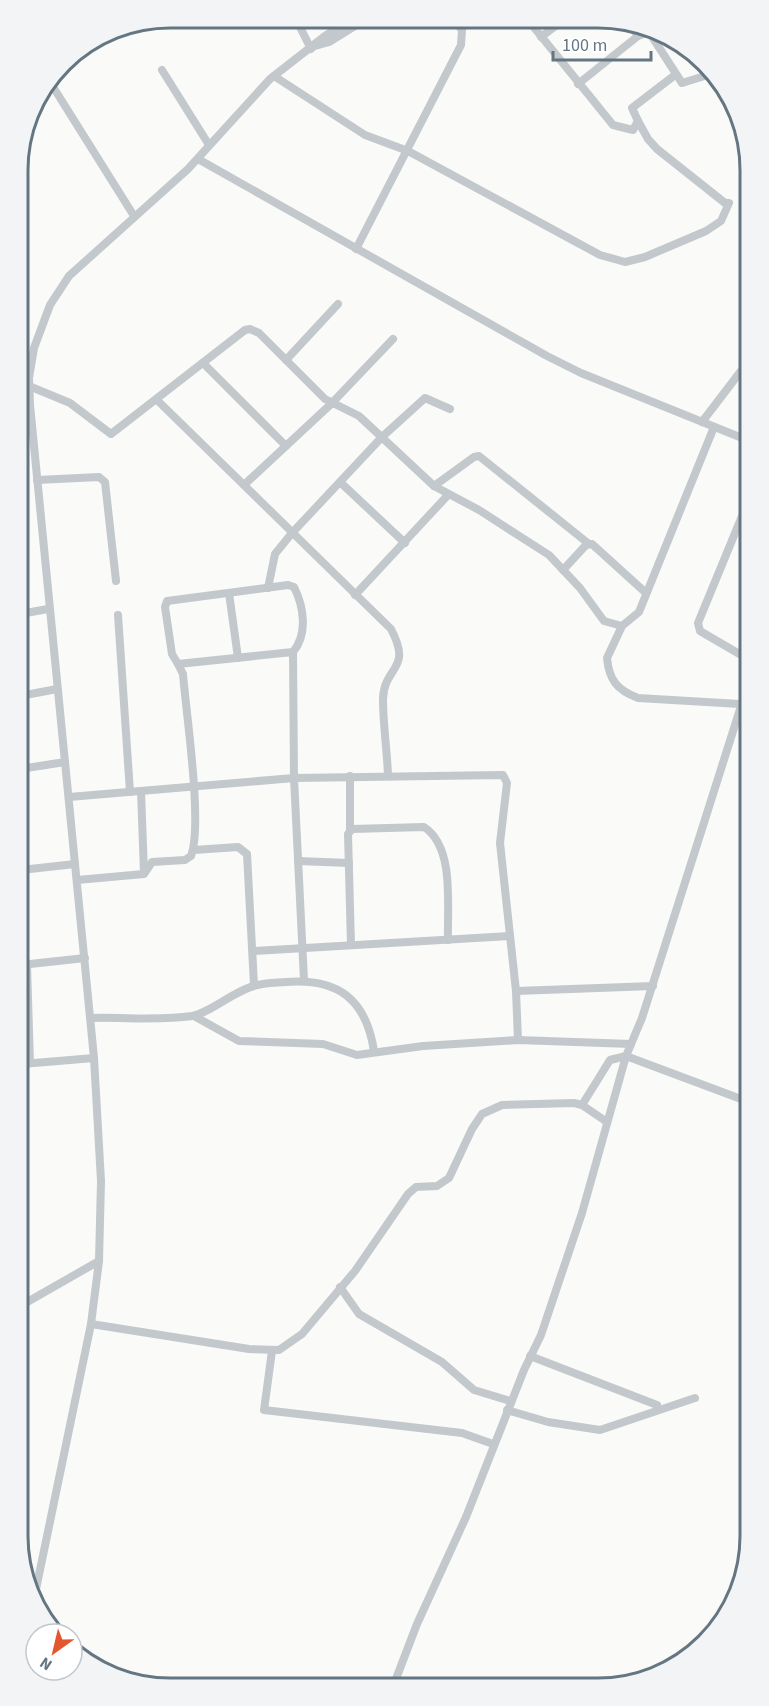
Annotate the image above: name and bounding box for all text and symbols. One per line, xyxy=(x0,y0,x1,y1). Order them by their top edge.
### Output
scale bar xyxy=(553,24,650,62)
text: 100 m xyxy=(562,33,607,58)
north arrow xyxy=(24,1622,84,1682)
text: N xyxy=(36,1652,57,1676)

